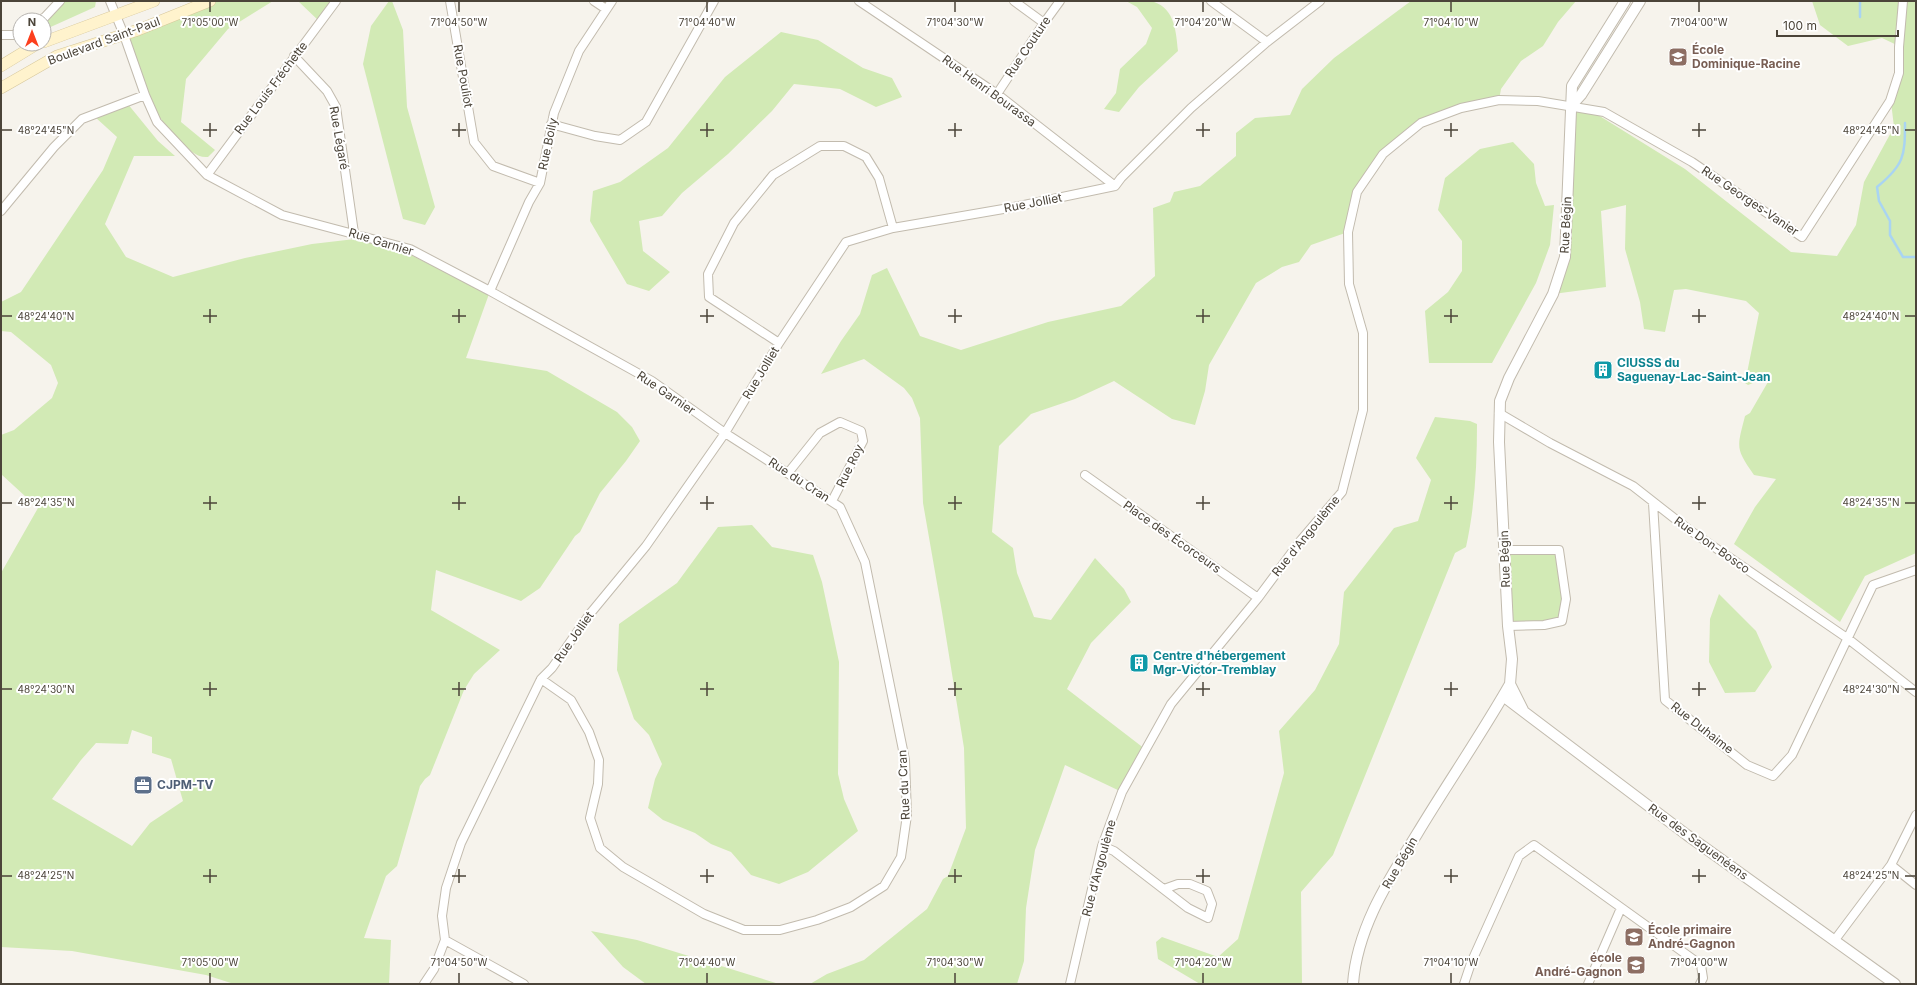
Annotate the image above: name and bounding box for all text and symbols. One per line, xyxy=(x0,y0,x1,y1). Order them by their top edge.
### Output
north arrow xyxy=(12,12,52,52)
scale bar xyxy=(1777,12,1898,38)
street label: Boulevard Saint-Paul xyxy=(46,13,162,68)
street label: Rue Couture xyxy=(1002,13,1054,80)
text: N xyxy=(28,15,36,29)
text: 71°05'00"W xyxy=(182,16,239,28)
text: 71°04'50"W xyxy=(431,16,488,28)
text: 71°04'40"W xyxy=(679,16,735,28)
text: 71°04'30"W xyxy=(926,16,984,28)
text: 71°04'20"W xyxy=(1175,16,1232,28)
text: 71°04'10"W xyxy=(1424,16,1479,28)
text: 71°04'00"W xyxy=(1670,16,1728,28)
text: 100 m xyxy=(1783,18,1817,33)
street label: Rue Louis Fréchette xyxy=(231,38,310,137)
place label: École Dominique-Racine xyxy=(1692,42,1800,71)
street label: Rue Pouliot xyxy=(451,43,476,109)
school or university icon: École Dominique-Racine xyxy=(1667,46,1689,68)
street label: Rue Henri Bourassa xyxy=(940,52,1039,130)
street label: Rue Légaré xyxy=(327,105,352,171)
street label: Rue Boily xyxy=(535,116,560,171)
text: 48°24'45"N xyxy=(18,124,74,136)
text: 48°24'45"N xyxy=(1843,124,1899,136)
street label: Rue Georges-Vanier xyxy=(1699,162,1802,239)
street label: Rue Jolliet xyxy=(1003,190,1063,215)
street label: Rue Bégin xyxy=(1557,196,1574,254)
street label: Rue Garnier xyxy=(347,225,416,259)
text: 48°24'40"N xyxy=(18,310,74,322)
text: 48°24'40"N xyxy=(1843,310,1899,322)
street label: Rue Jolliet xyxy=(739,344,782,402)
place label: CIUSSS du Saguenay-Lac-Saint-Jean xyxy=(1617,355,1771,384)
building icon: CIUSSS du Saguenay-Lac-Saint-Jean xyxy=(1592,359,1614,381)
street label: Rue Garnier xyxy=(634,368,699,418)
street label: Rue Roy xyxy=(833,441,867,490)
street label: Rue du Cran xyxy=(766,454,833,505)
street label: Rue d'Angoulème xyxy=(1268,492,1343,579)
text: 48°24'35"N xyxy=(18,496,74,508)
text: 48°24'35"N xyxy=(1843,496,1899,508)
street label: Place des Écorceurs xyxy=(1120,497,1224,576)
street label: Rue Don-Bosco xyxy=(1671,513,1753,576)
street label: Rue Bégin xyxy=(1496,530,1513,588)
street label: Rue Jolliet xyxy=(551,608,597,665)
place label: Centre d'hébergement Mgr-Victor-Tremblay xyxy=(1153,648,1286,677)
building icon: Centre d'hébergement Mgr-Victor-Tremblay xyxy=(1128,652,1150,674)
text: 48°24'30"N xyxy=(17,683,75,695)
text: 48°24'30"N xyxy=(1842,683,1900,695)
street label: Rue Duhaime xyxy=(1668,699,1737,757)
street label: Rue du Cran xyxy=(894,750,913,820)
office icon: CJPM-TV xyxy=(132,774,154,796)
place label: CJPM-TV xyxy=(157,777,214,792)
street label: Rue des Saguenéens xyxy=(1645,800,1751,883)
street label: Rue d'Angoulème xyxy=(1078,818,1119,918)
street label: Rue Bégin xyxy=(1379,834,1420,891)
text: 48°24'25"N xyxy=(18,869,74,881)
text: 48°24'25"N xyxy=(1843,869,1899,881)
place label: École primaire André-Gagnon xyxy=(1648,922,1735,951)
school or university icon: École primaire André-Gagnon xyxy=(1623,926,1645,948)
place label: école André-Gagnon xyxy=(1535,950,1622,979)
school or university icon: école André-Gagnon xyxy=(1625,954,1647,976)
text: 71°05'00"W xyxy=(182,956,239,968)
text: 71°04'50"W xyxy=(431,956,488,968)
text: 71°04'40"W xyxy=(679,956,735,968)
text: 71°04'30"W xyxy=(926,956,984,968)
text: 71°04'20"W xyxy=(1175,956,1232,968)
text: 71°04'10"W xyxy=(1424,956,1479,968)
text: 71°04'00"W xyxy=(1670,956,1728,968)

